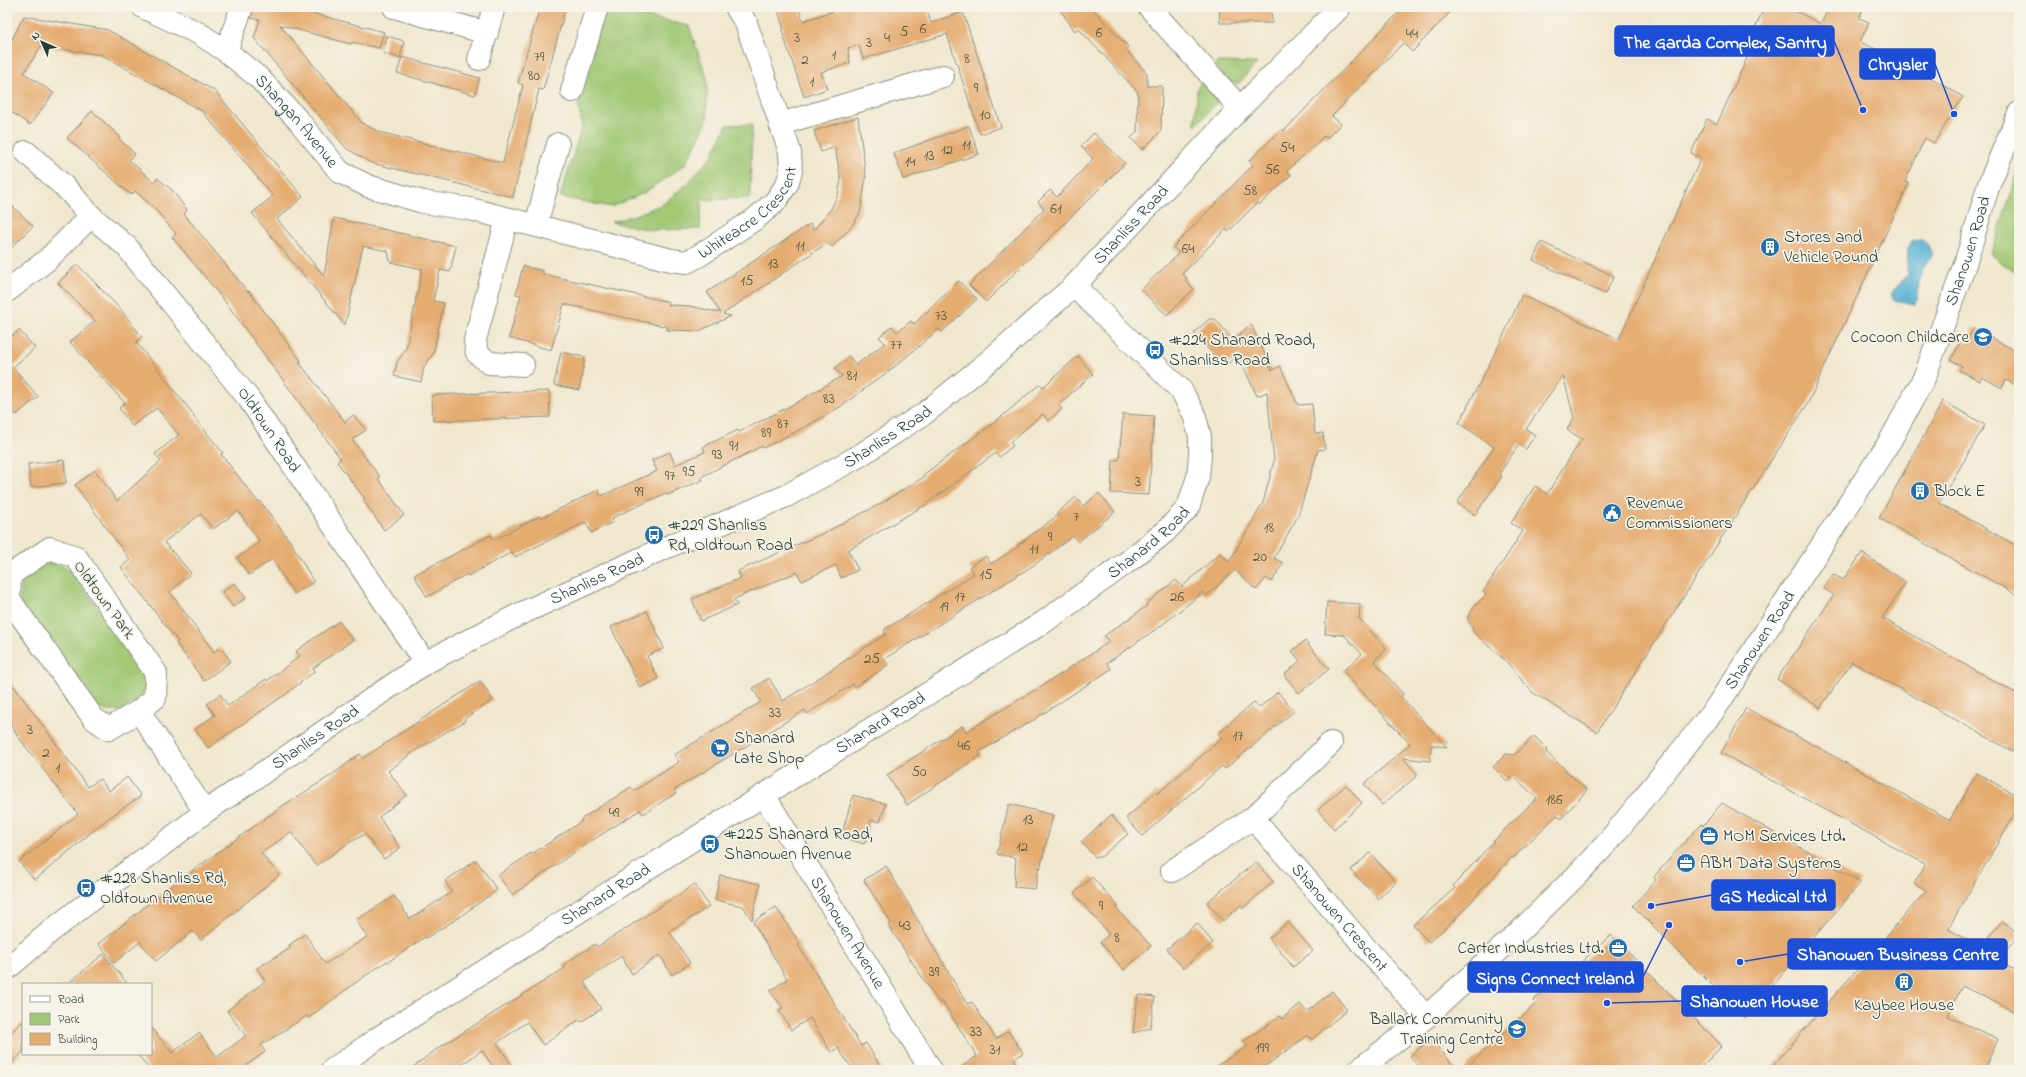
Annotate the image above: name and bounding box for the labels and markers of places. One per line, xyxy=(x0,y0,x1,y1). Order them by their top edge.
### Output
callout: The Garda Complex, Santry xyxy=(1615,26,1834,56)
callout: Chrysler xyxy=(1860,49,1935,79)
place label: Stores and Vehicle Pound xyxy=(1783,225,1879,270)
building icon: Stores and Vehicle Pound xyxy=(1759,236,1781,258)
place label: Cocoon Childcare xyxy=(1850,325,1969,350)
school or university icon: Cocoon Childcare xyxy=(1972,326,1994,348)
place label: #224 Shanard Road, Shanliss Road xyxy=(1169,328,1315,373)
bus stop icon: #224 Shanard Road, Shanliss Road xyxy=(1144,339,1166,361)
place label: Block E xyxy=(1933,479,1986,504)
building icon: Block E xyxy=(1909,480,1931,502)
place label: Revenue Commissioners xyxy=(1626,491,1733,536)
public building icon: Revenue Commissioners xyxy=(1601,502,1623,524)
place label: #229 Shanliss Rd, Oldtown Road xyxy=(668,513,793,558)
bus stop icon: #229 Shanliss Rd, Oldtown Road xyxy=(643,524,665,546)
place label: Shanard Late Shop xyxy=(734,726,804,771)
supermarket icon: Shanard Late Shop xyxy=(709,737,731,759)
place label: #225 Shanard Road, Shanowen Avenue xyxy=(724,822,873,867)
place label: MOM Services Ltd. xyxy=(1723,824,1846,849)
office icon: MOM Services Ltd. xyxy=(1698,825,1720,847)
bus stop icon: #225 Shanard Road, Shanowen Avenue xyxy=(699,833,721,855)
place label: ABM Data Systems xyxy=(1700,851,1841,877)
office icon: ABM Data Systems xyxy=(1675,852,1697,874)
place label: #228 Shanliss Rd, Oldtown Avenue xyxy=(100,866,227,911)
bus stop icon: #228 Shanliss Rd, Oldtown Avenue xyxy=(75,877,97,899)
callout: GS Medical Ltd xyxy=(1712,880,1835,910)
place label: Carter Industries Ltd. xyxy=(1458,936,1605,961)
office icon: Carter Industries Ltd. xyxy=(1607,937,1629,959)
callout: Shanowen Business Centre xyxy=(1788,939,2007,969)
callout: Signs Connect Ireland xyxy=(1468,962,1643,992)
building icon: Kaybee House xyxy=(1893,971,1915,993)
callout: Shanowen House xyxy=(1682,986,1827,1016)
place label: Kaybee House xyxy=(1854,993,1954,1019)
place label: Ballark Community Training Centre xyxy=(1369,1007,1503,1054)
school or university icon: Ballark Community Training Centre xyxy=(1506,1018,1528,1040)

